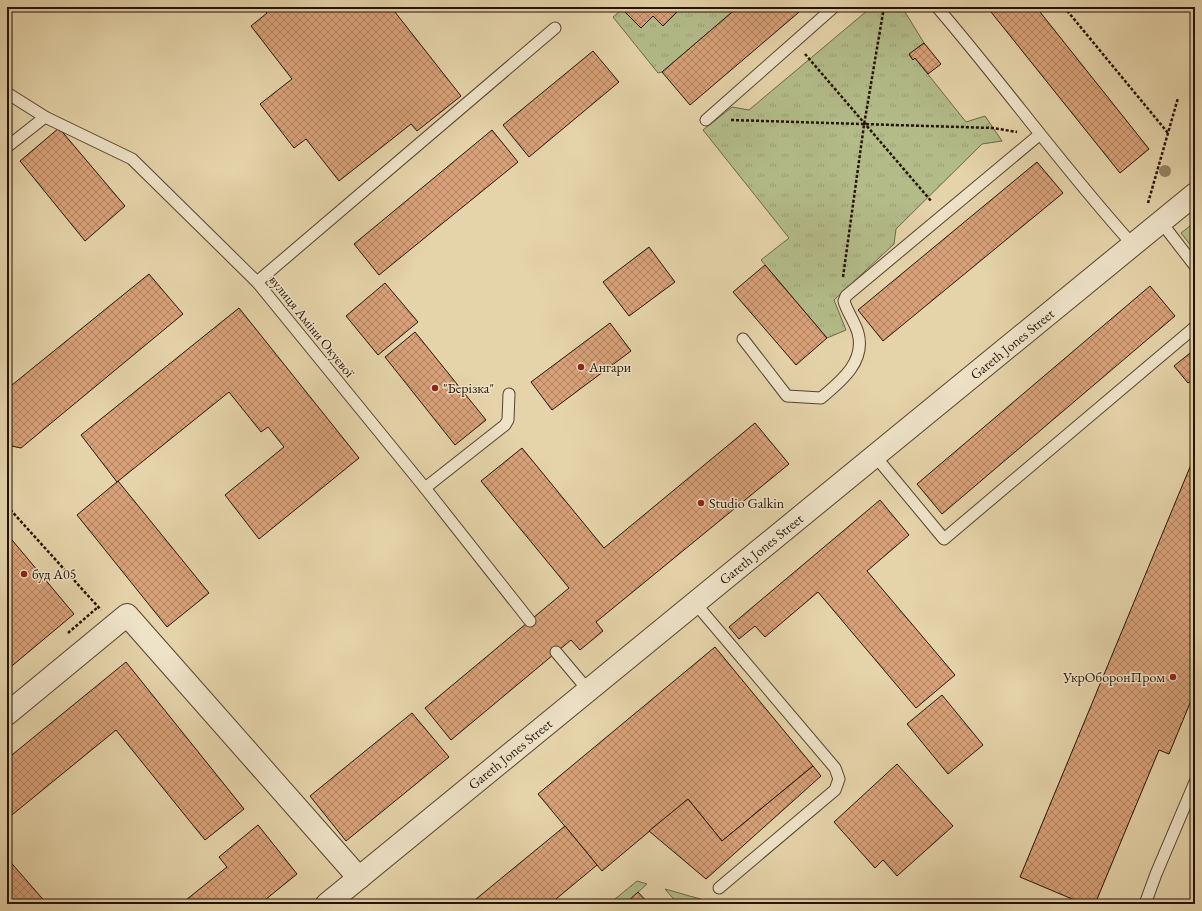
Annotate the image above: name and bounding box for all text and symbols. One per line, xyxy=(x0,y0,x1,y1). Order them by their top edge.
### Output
street label: вулиця Аміни Окуєвої xyxy=(265,271,359,381)
street label: Gareth Jones Street xyxy=(966,304,1058,383)
place label: Ангари xyxy=(588,358,632,376)
marker: Ангари xyxy=(576,362,586,372)
place label: "Берізка" xyxy=(443,379,494,397)
marker: "Берізка" xyxy=(430,383,440,393)
place label: Studio Galkin xyxy=(709,494,785,512)
marker: Studio Galkin xyxy=(696,498,706,508)
street label: Gareth Jones Street xyxy=(715,509,807,588)
place label: буд А05 xyxy=(32,565,76,583)
marker: буд А05 xyxy=(19,569,29,579)
place label: УкрОборонПром xyxy=(1062,668,1165,686)
marker: УкрОборонПром xyxy=(1168,672,1178,682)
street label: Gareth Jones Street xyxy=(464,714,556,793)

